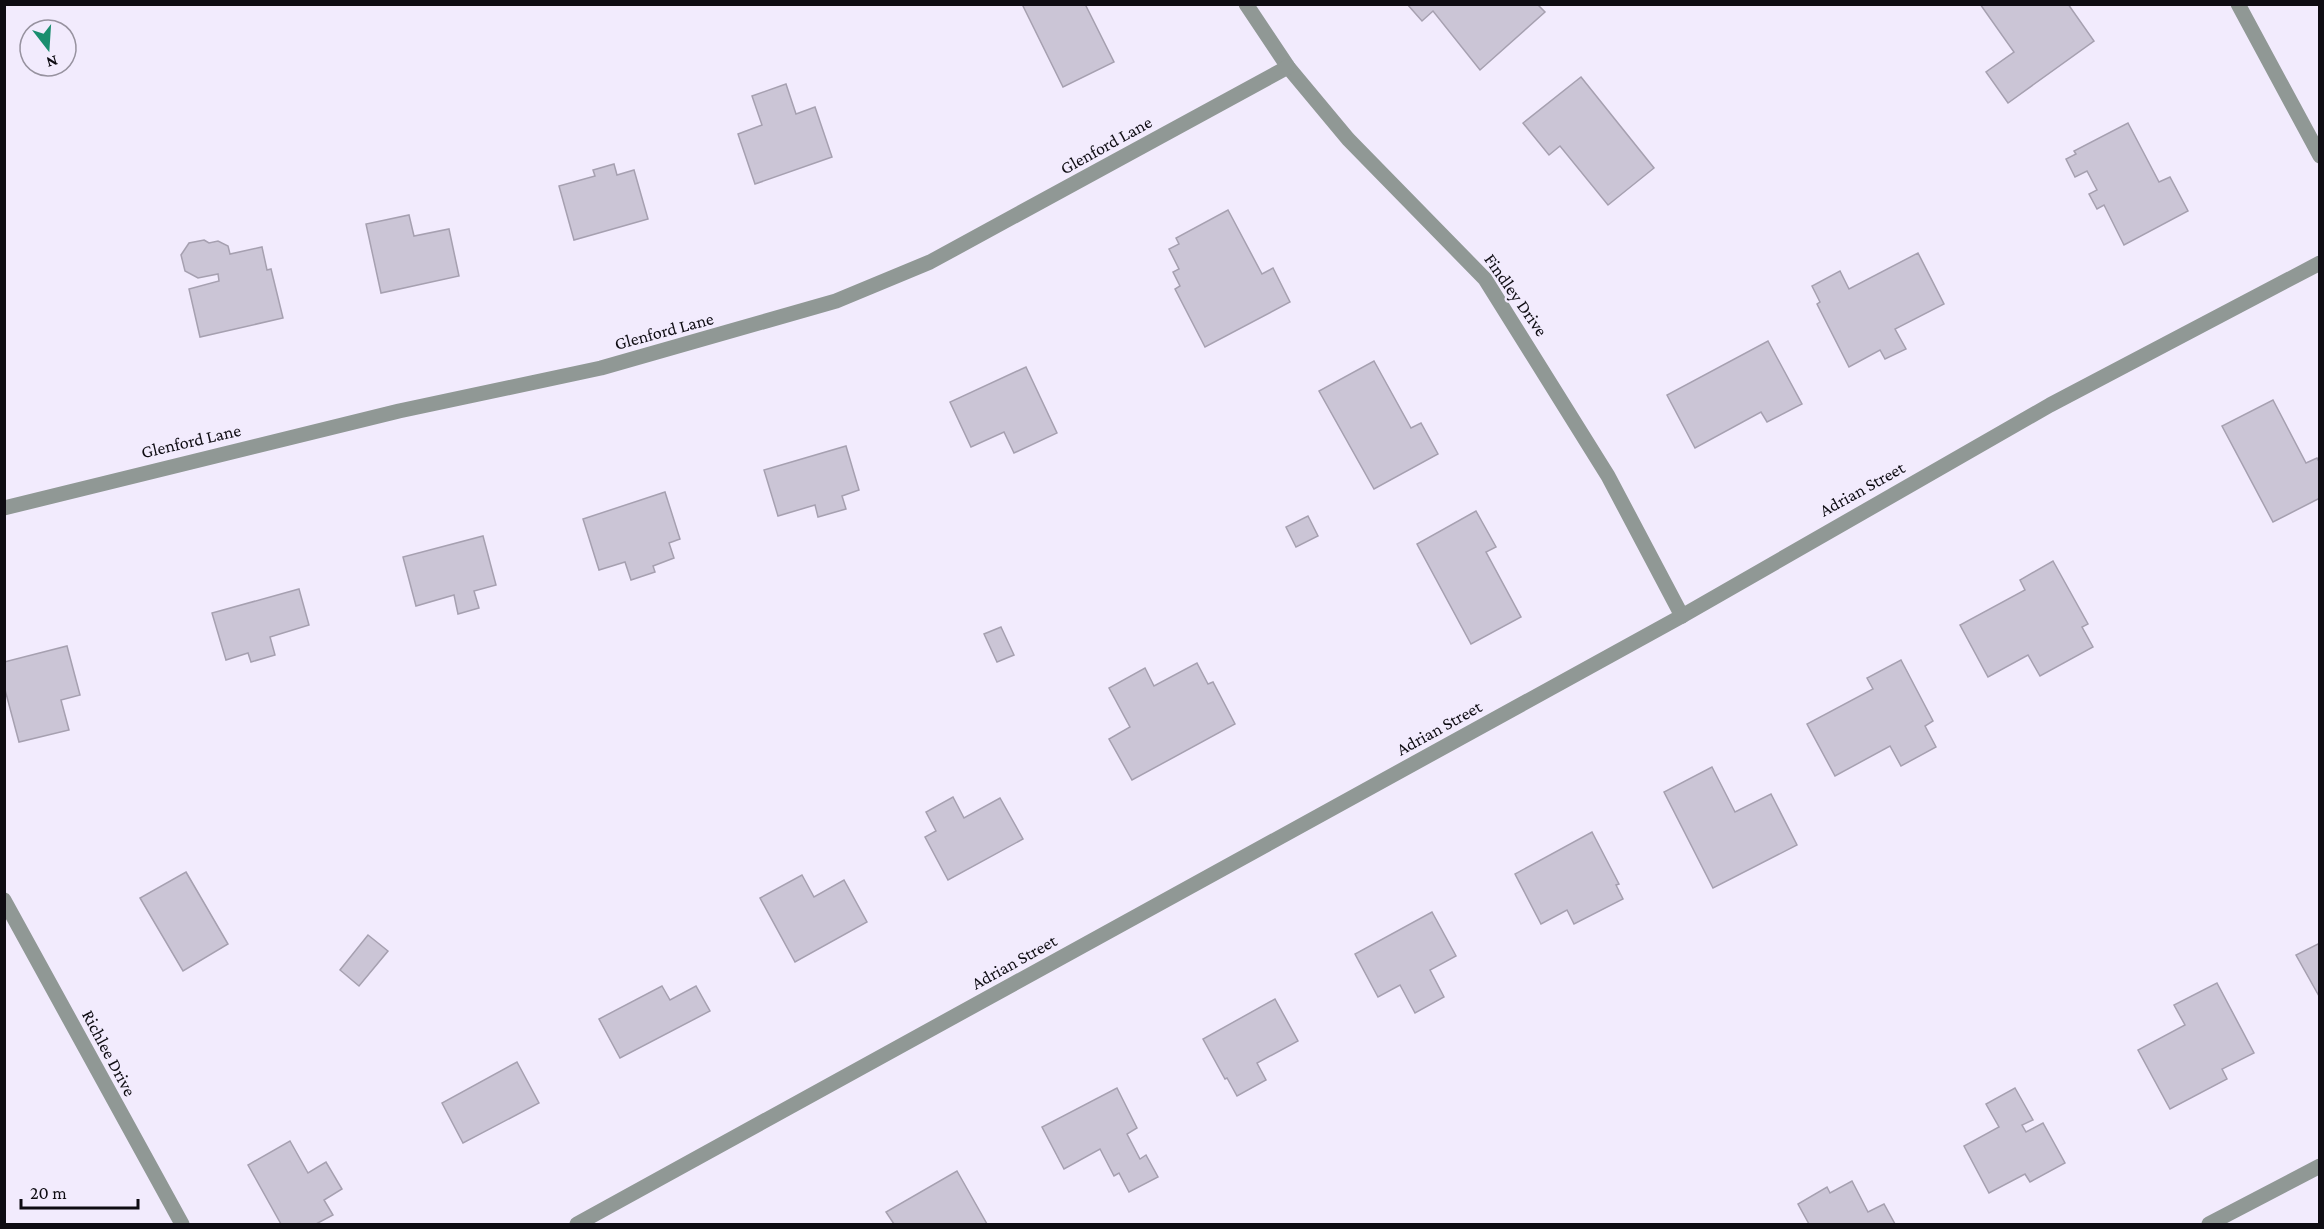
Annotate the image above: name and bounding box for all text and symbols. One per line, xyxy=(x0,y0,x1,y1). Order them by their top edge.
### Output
north arrow xyxy=(18,18,78,78)
text: N xyxy=(44,52,60,72)
street label: Glenford Lane xyxy=(1057,112,1155,178)
street label: Findley Drive xyxy=(1480,250,1552,340)
street label: Glenford Lane xyxy=(612,308,716,354)
street label: Glenford Lane xyxy=(139,420,243,462)
street label: Adrian Street xyxy=(1816,457,1909,521)
street label: Adrian Street xyxy=(1393,696,1486,760)
street label: Adrian Street xyxy=(968,930,1061,994)
street label: Richlee Drive xyxy=(78,1006,140,1100)
scale bar xyxy=(21,1172,138,1210)
text: 20 m xyxy=(30,1183,67,1203)

